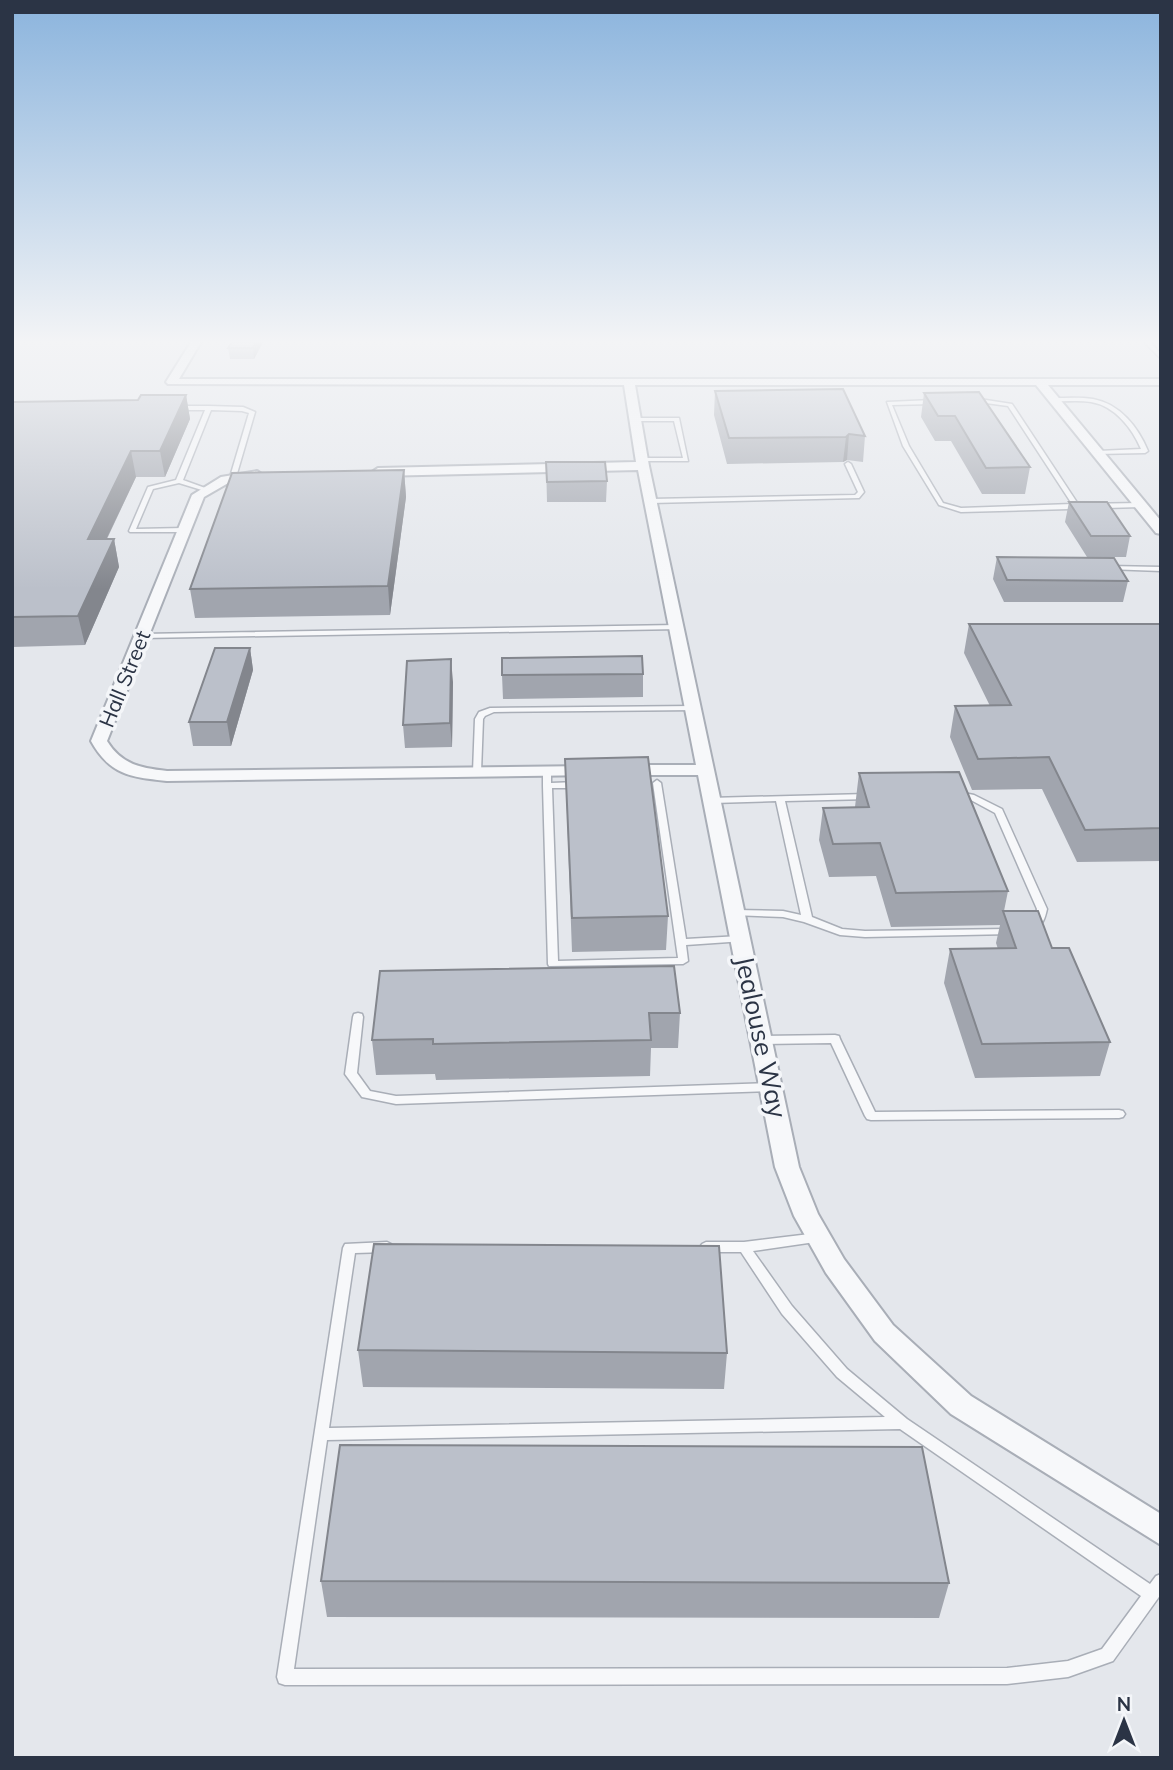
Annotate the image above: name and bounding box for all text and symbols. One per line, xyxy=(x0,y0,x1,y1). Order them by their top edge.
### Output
street label: Hall Street xyxy=(93,626,155,731)
street label: Jealouse Way xyxy=(728,953,795,1121)
north arrow xyxy=(1089,1686,1159,1756)
text: N xyxy=(1117,1692,1131,1716)

